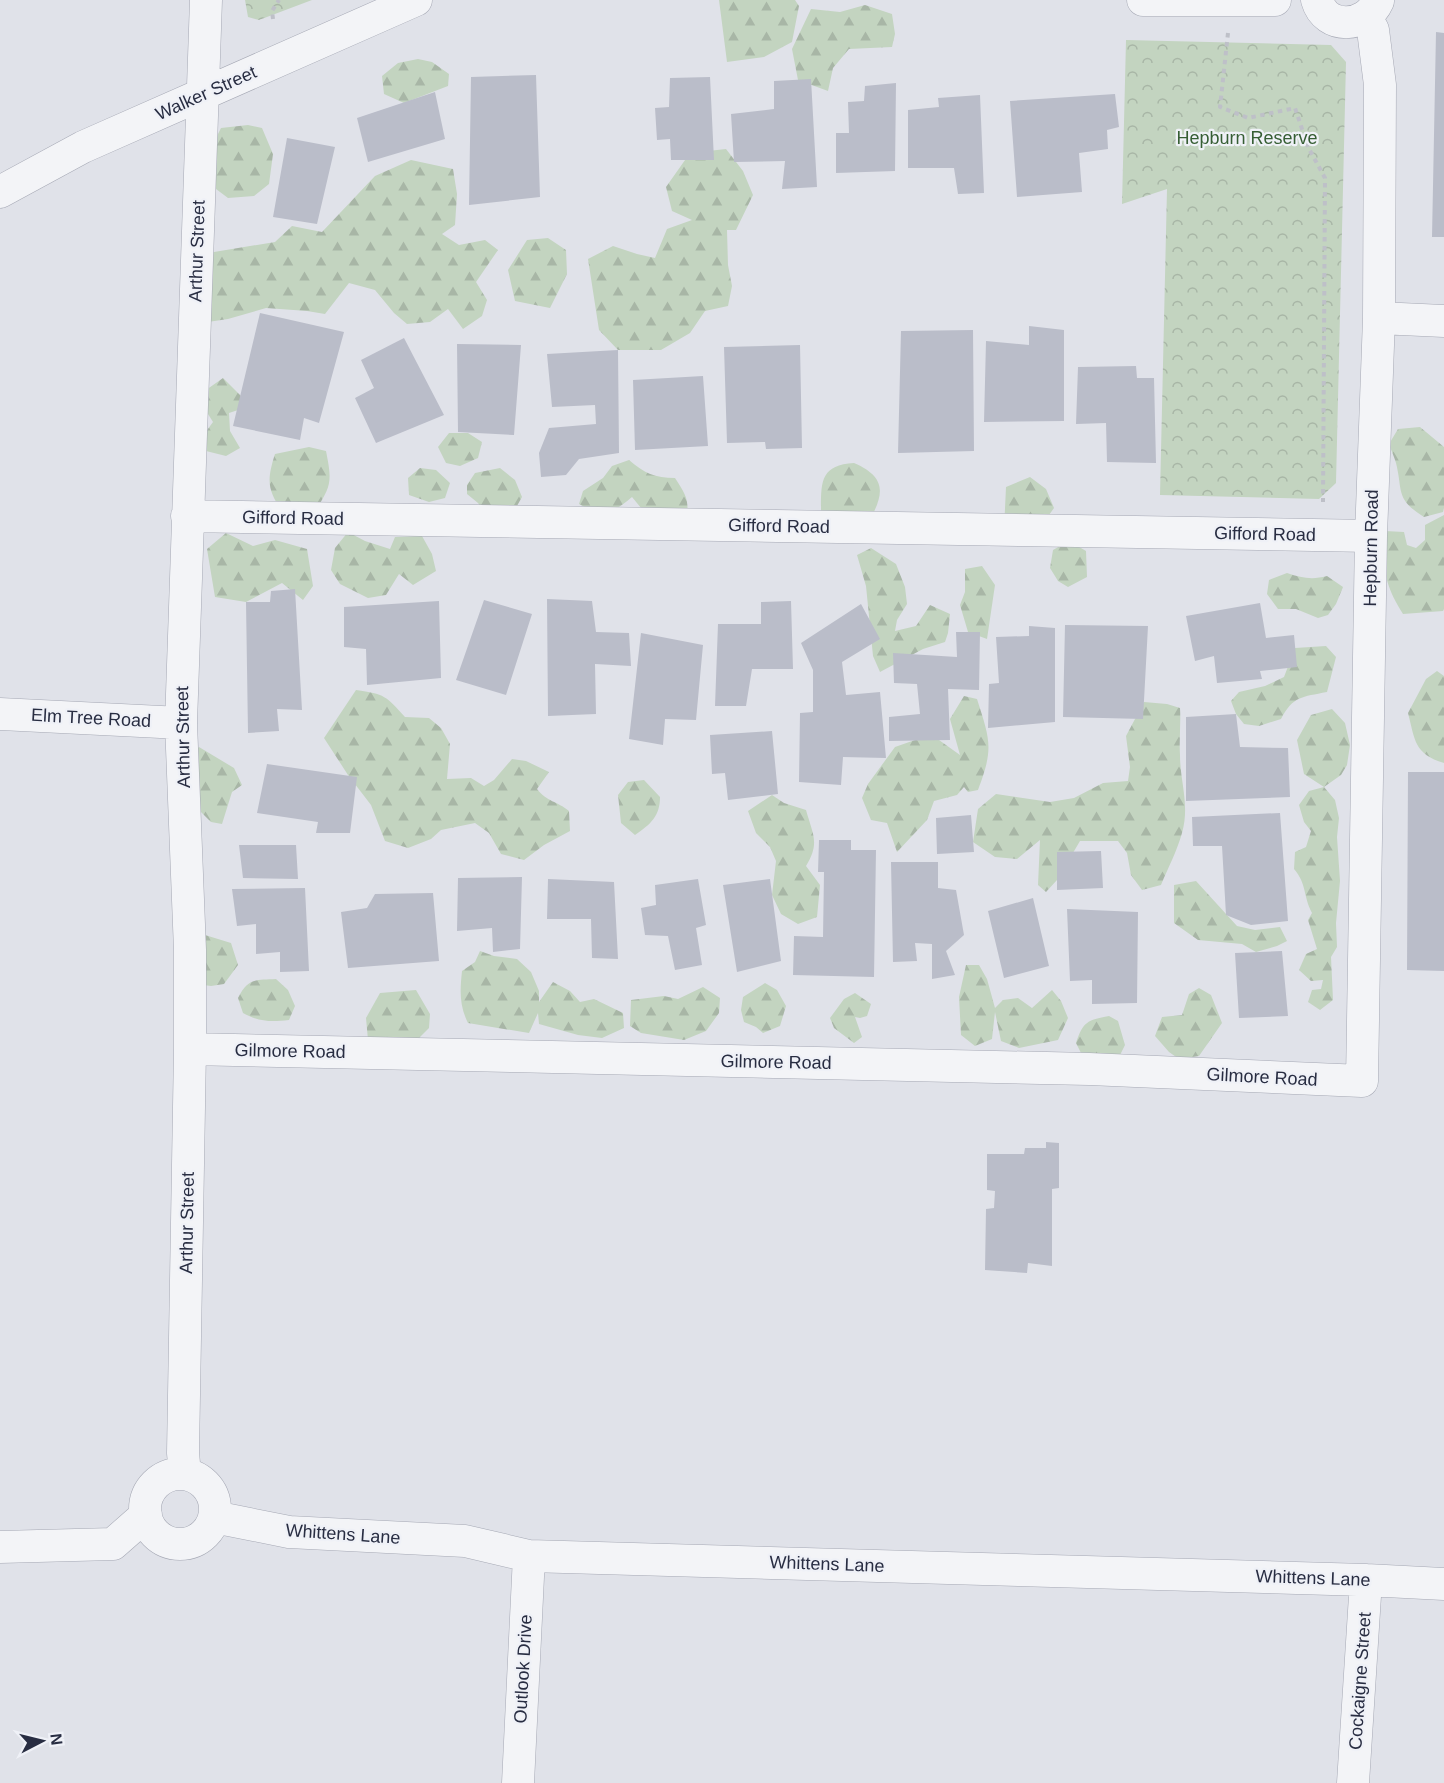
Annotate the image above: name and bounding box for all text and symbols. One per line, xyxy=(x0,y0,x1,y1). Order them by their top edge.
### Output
street label: Walker Street xyxy=(152,62,260,124)
park label: Hepburn Reserve xyxy=(1176,128,1318,148)
street label: Arthur Street xyxy=(185,200,209,302)
street label: Hepburn Road xyxy=(1360,489,1382,607)
street label: Gifford Road xyxy=(242,507,344,529)
street label: Gifford Road xyxy=(728,515,830,537)
street label: Gifford Road xyxy=(1214,523,1316,545)
street label: Arthur Street xyxy=(172,686,194,788)
street label: Elm Tree Road xyxy=(31,705,151,731)
street label: Gilmore Road xyxy=(234,1040,346,1062)
street label: Gilmore Road xyxy=(720,1051,832,1073)
street label: Gilmore Road xyxy=(1206,1064,1318,1090)
street label: Arthur Street xyxy=(176,1172,198,1274)
street label: Whittens Lane xyxy=(285,1520,401,1548)
street label: Whittens Lane xyxy=(769,1552,885,1576)
street label: Whittens Lane xyxy=(1255,1566,1371,1590)
street label: Cockaigne Street xyxy=(1345,1611,1375,1751)
street label: Outlook Drive xyxy=(510,1614,536,1724)
north arrow xyxy=(12,1711,72,1771)
text: N xyxy=(47,1732,66,1746)

